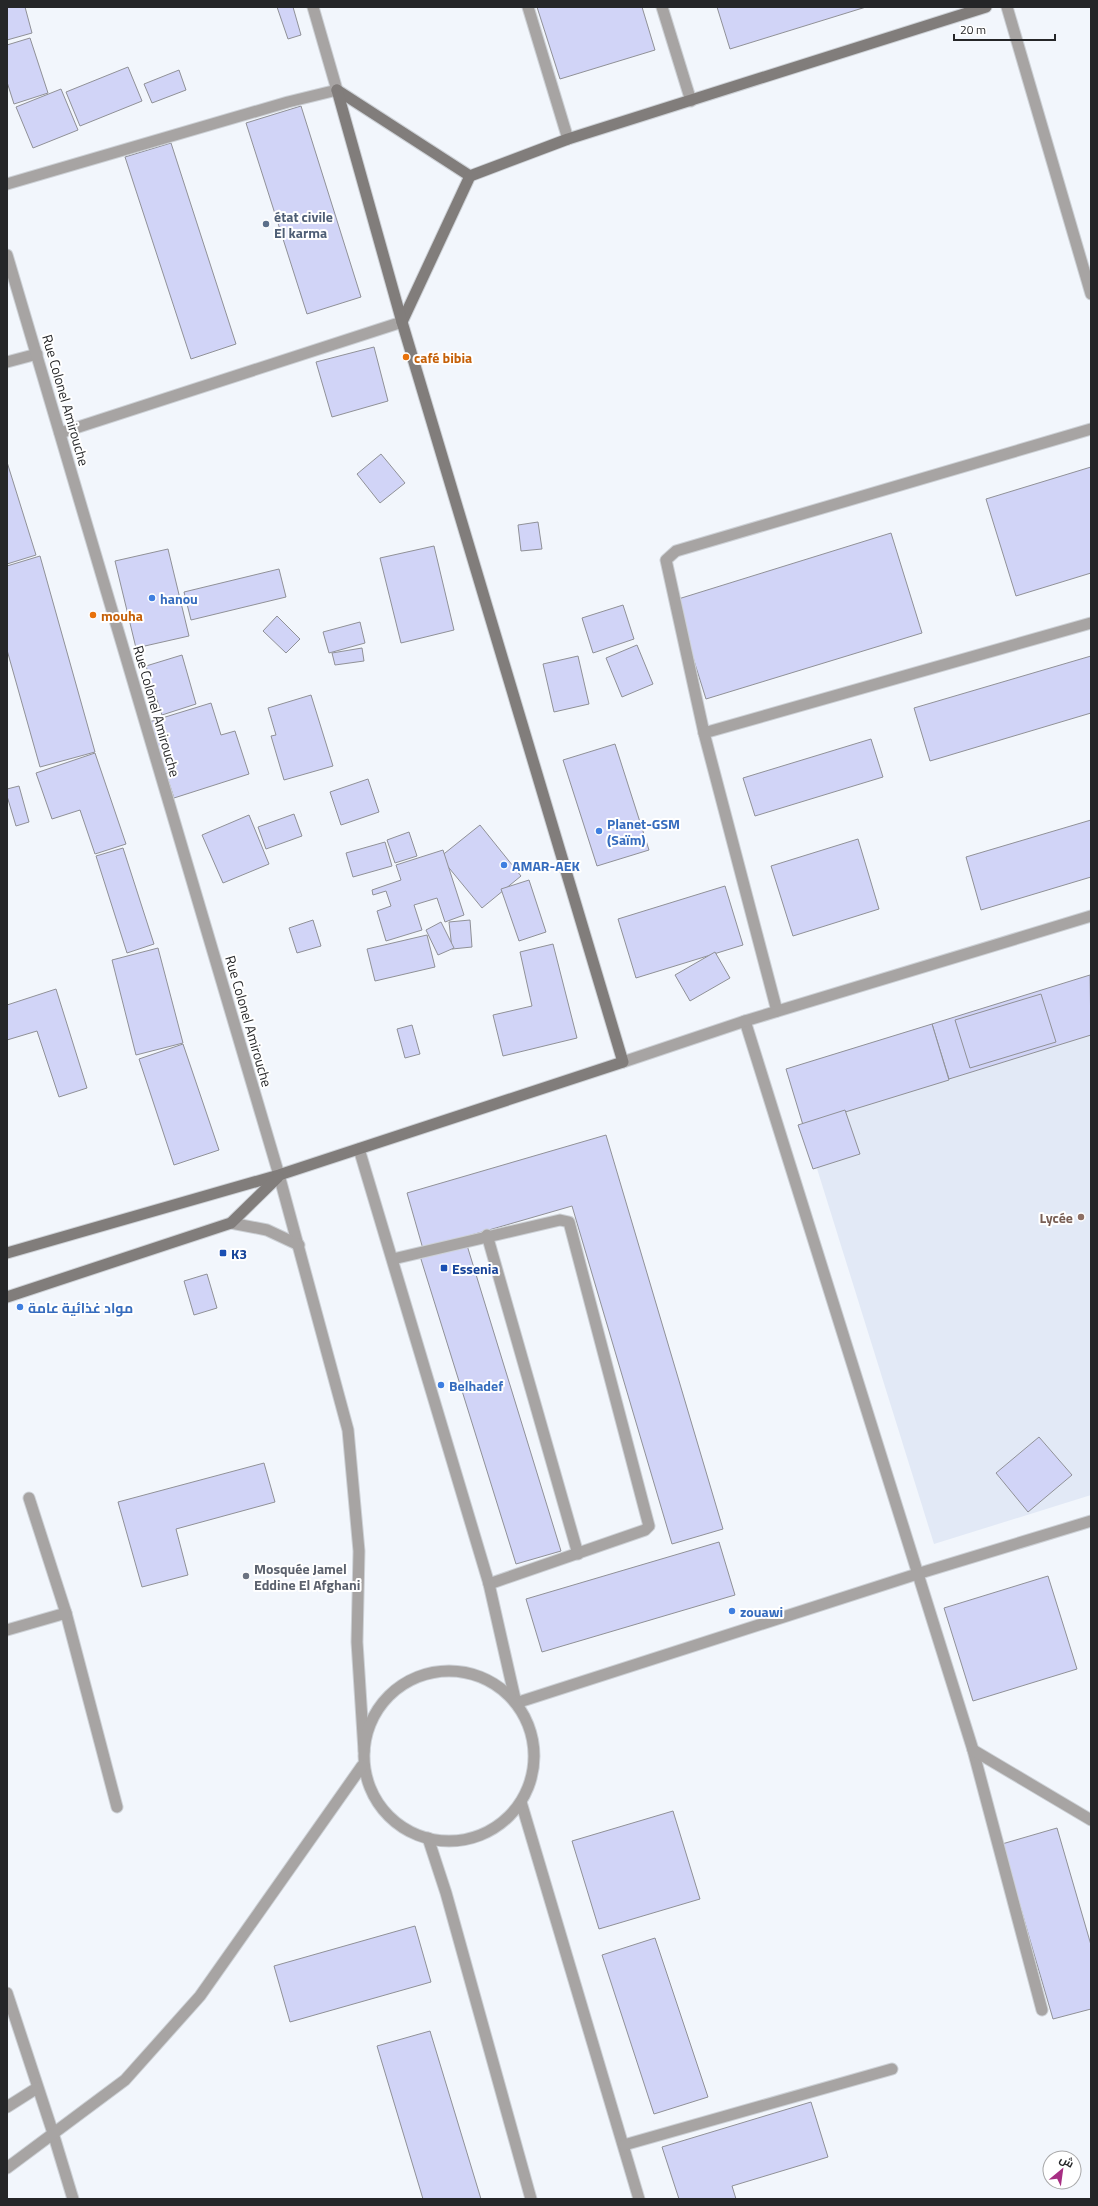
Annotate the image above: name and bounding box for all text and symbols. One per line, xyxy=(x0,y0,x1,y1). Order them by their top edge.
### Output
scale bar xyxy=(954,16,1055,42)
text: 20 m xyxy=(960,20,986,39)
place label: état civile El karma xyxy=(274,206,333,243)
marker: état civile El karma xyxy=(261,219,271,229)
street label: Rue Colonel Amirouche xyxy=(37,332,95,468)
place label: café bibia xyxy=(414,347,472,368)
marker: café bibia xyxy=(401,352,411,362)
place label: hanou xyxy=(160,588,198,609)
marker: hanou xyxy=(147,593,157,603)
place label: mouha xyxy=(101,605,143,626)
marker: mouha xyxy=(88,610,98,620)
street label: Rue Colonel Amirouche xyxy=(128,643,186,779)
place label: Planet-GSM (Saïm) xyxy=(607,813,680,850)
marker: Planet-GSM (Saïm) xyxy=(594,826,604,836)
place label: AMAR-AEK xyxy=(512,855,580,876)
marker: AMAR-AEK xyxy=(499,860,509,870)
street label: Rue Colonel Amirouche xyxy=(220,953,278,1089)
place label: Lycée xyxy=(1040,1207,1073,1228)
marker: Lycée xyxy=(1076,1212,1086,1222)
place label: K3 xyxy=(231,1243,247,1264)
marker: K3 xyxy=(218,1248,228,1258)
place label: Essenia xyxy=(452,1258,499,1279)
marker: Essenia xyxy=(439,1263,449,1273)
place label: مواد غذائية عامة xyxy=(28,1297,133,1318)
marker: مواد غذائية عامة xyxy=(15,1302,25,1312)
place label: Belhadef xyxy=(449,1375,503,1396)
marker: Belhadef xyxy=(436,1380,446,1390)
place label: Mosquée Jamel Eddine El Afghani xyxy=(254,1558,360,1595)
marker: Mosquée Jamel Eddine El Afghani xyxy=(241,1571,251,1581)
place label: zouawi xyxy=(740,1601,783,1622)
marker: zouawi xyxy=(727,1606,737,1616)
north arrow xyxy=(1042,2150,1082,2190)
text: ش xyxy=(1057,2151,1077,2172)

